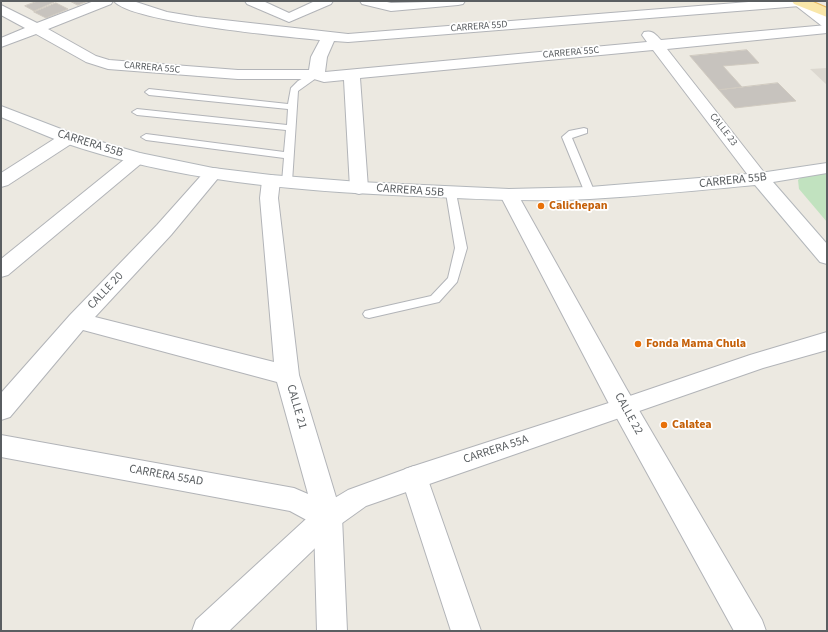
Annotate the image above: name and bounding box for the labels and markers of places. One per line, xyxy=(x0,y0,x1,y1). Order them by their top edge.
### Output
place label: Calichepan xyxy=(549,199,608,213)
marker: Calichepan xyxy=(536,201,546,211)
place label: Fonda Mama Chula xyxy=(646,337,746,351)
marker: Fonda Mama Chula xyxy=(633,339,643,349)
place label: Calatea xyxy=(672,418,712,432)
marker: Calatea xyxy=(659,420,669,430)

